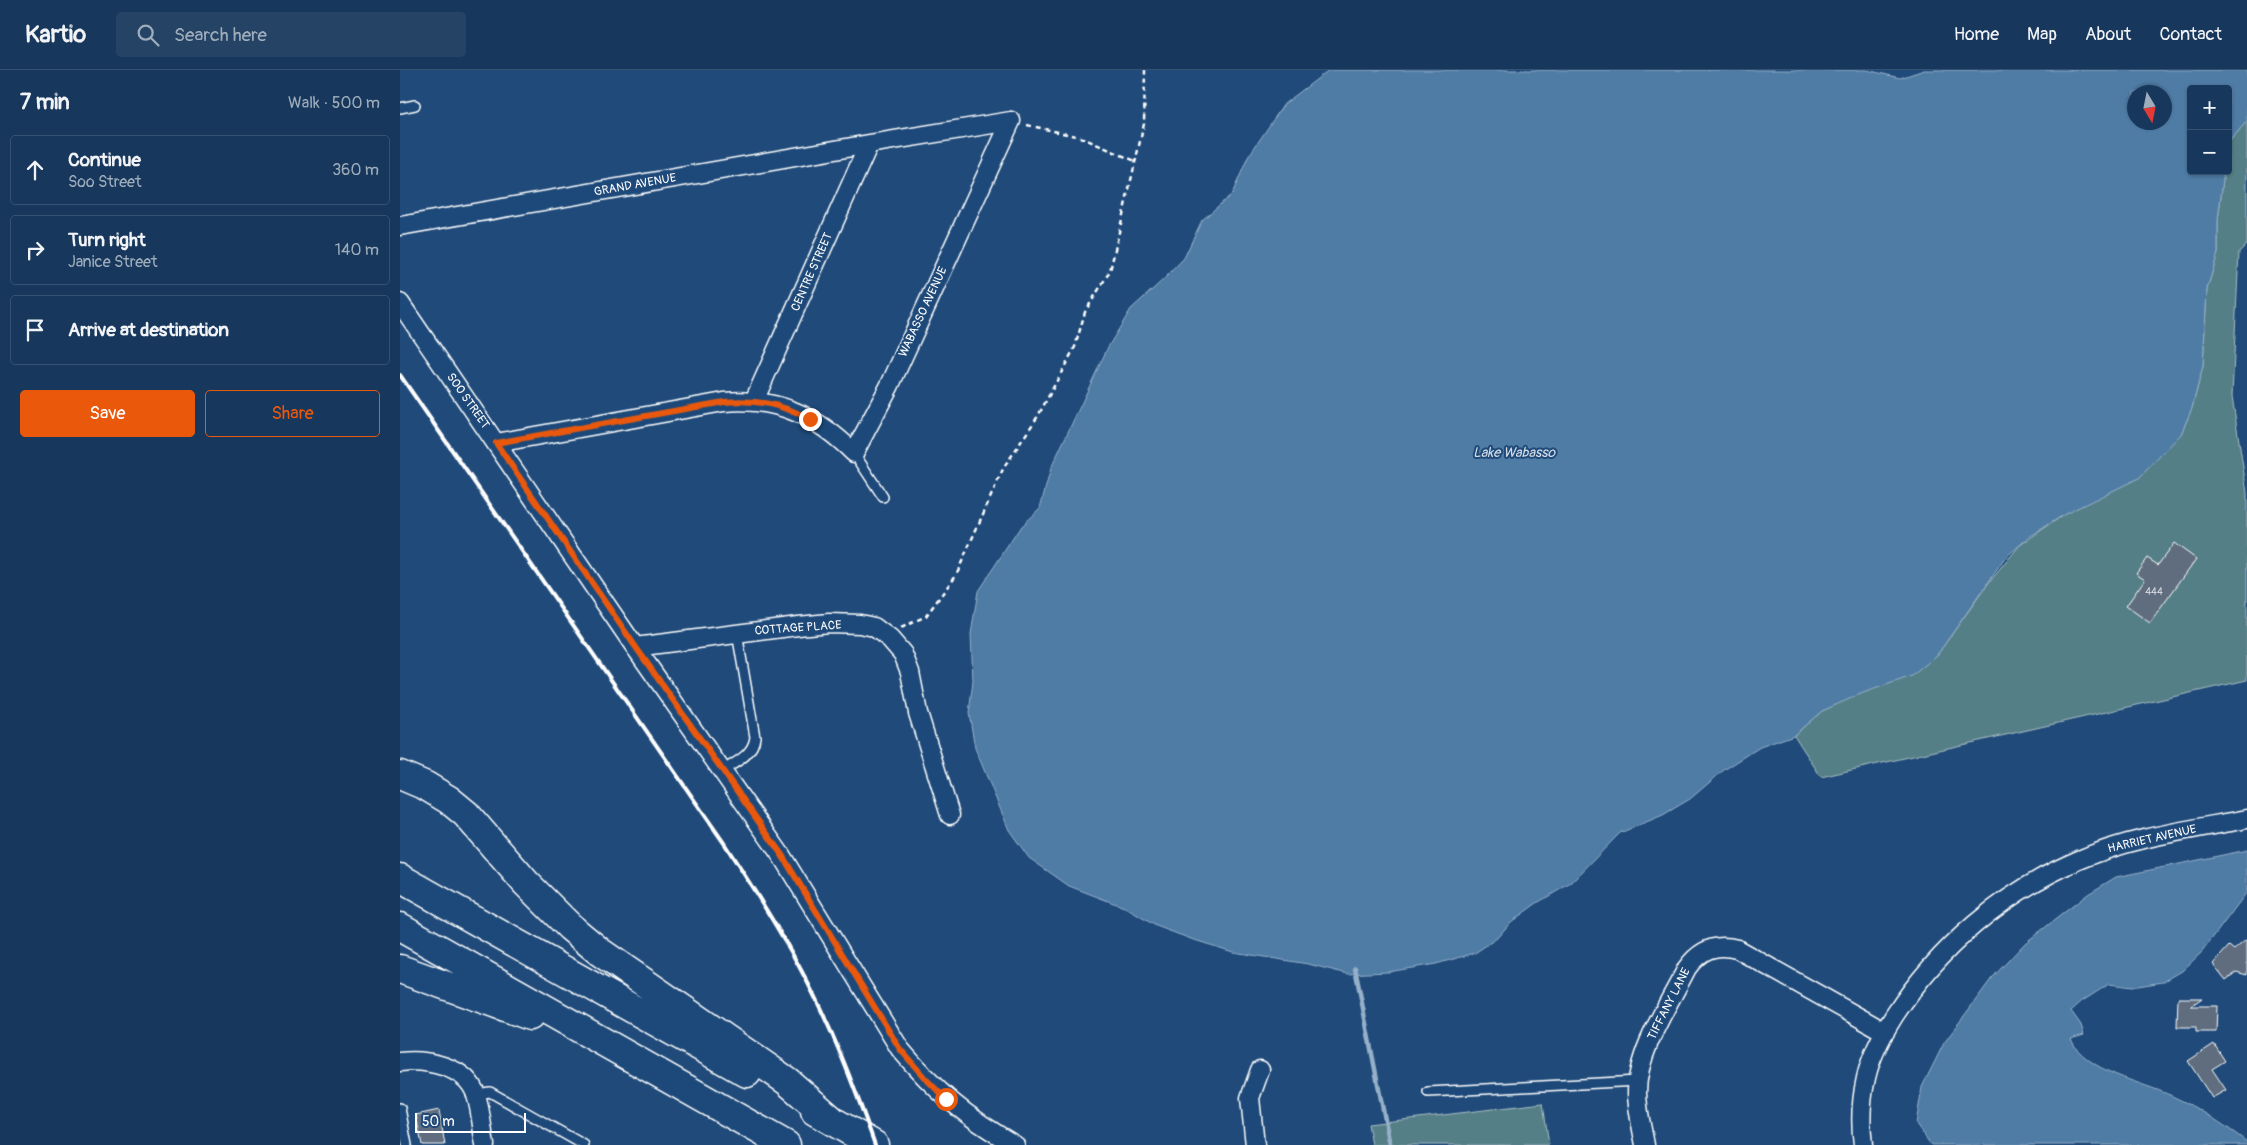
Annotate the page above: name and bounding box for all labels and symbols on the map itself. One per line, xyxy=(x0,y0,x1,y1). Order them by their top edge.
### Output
north arrow xyxy=(2127,85,2172,130)
street label: GRAND AVENUE xyxy=(593,170,677,200)
street label: CENTRE STREET xyxy=(788,230,836,314)
street label: WABASSO AVENUE xyxy=(896,264,950,360)
street label: SOO STREET xyxy=(443,370,493,432)
route end xyxy=(799,408,822,431)
water label: Lake Wabasso xyxy=(1473,444,1557,461)
house number: 444 xyxy=(2145,586,2163,598)
street label: COTTAGE PLACE xyxy=(754,617,842,639)
street label: HARRIET AVENUE xyxy=(2106,822,2198,856)
street label: TIFFANY LANE xyxy=(1644,965,1694,1043)
route start xyxy=(935,1088,958,1111)
scale bar xyxy=(415,1110,526,1133)

